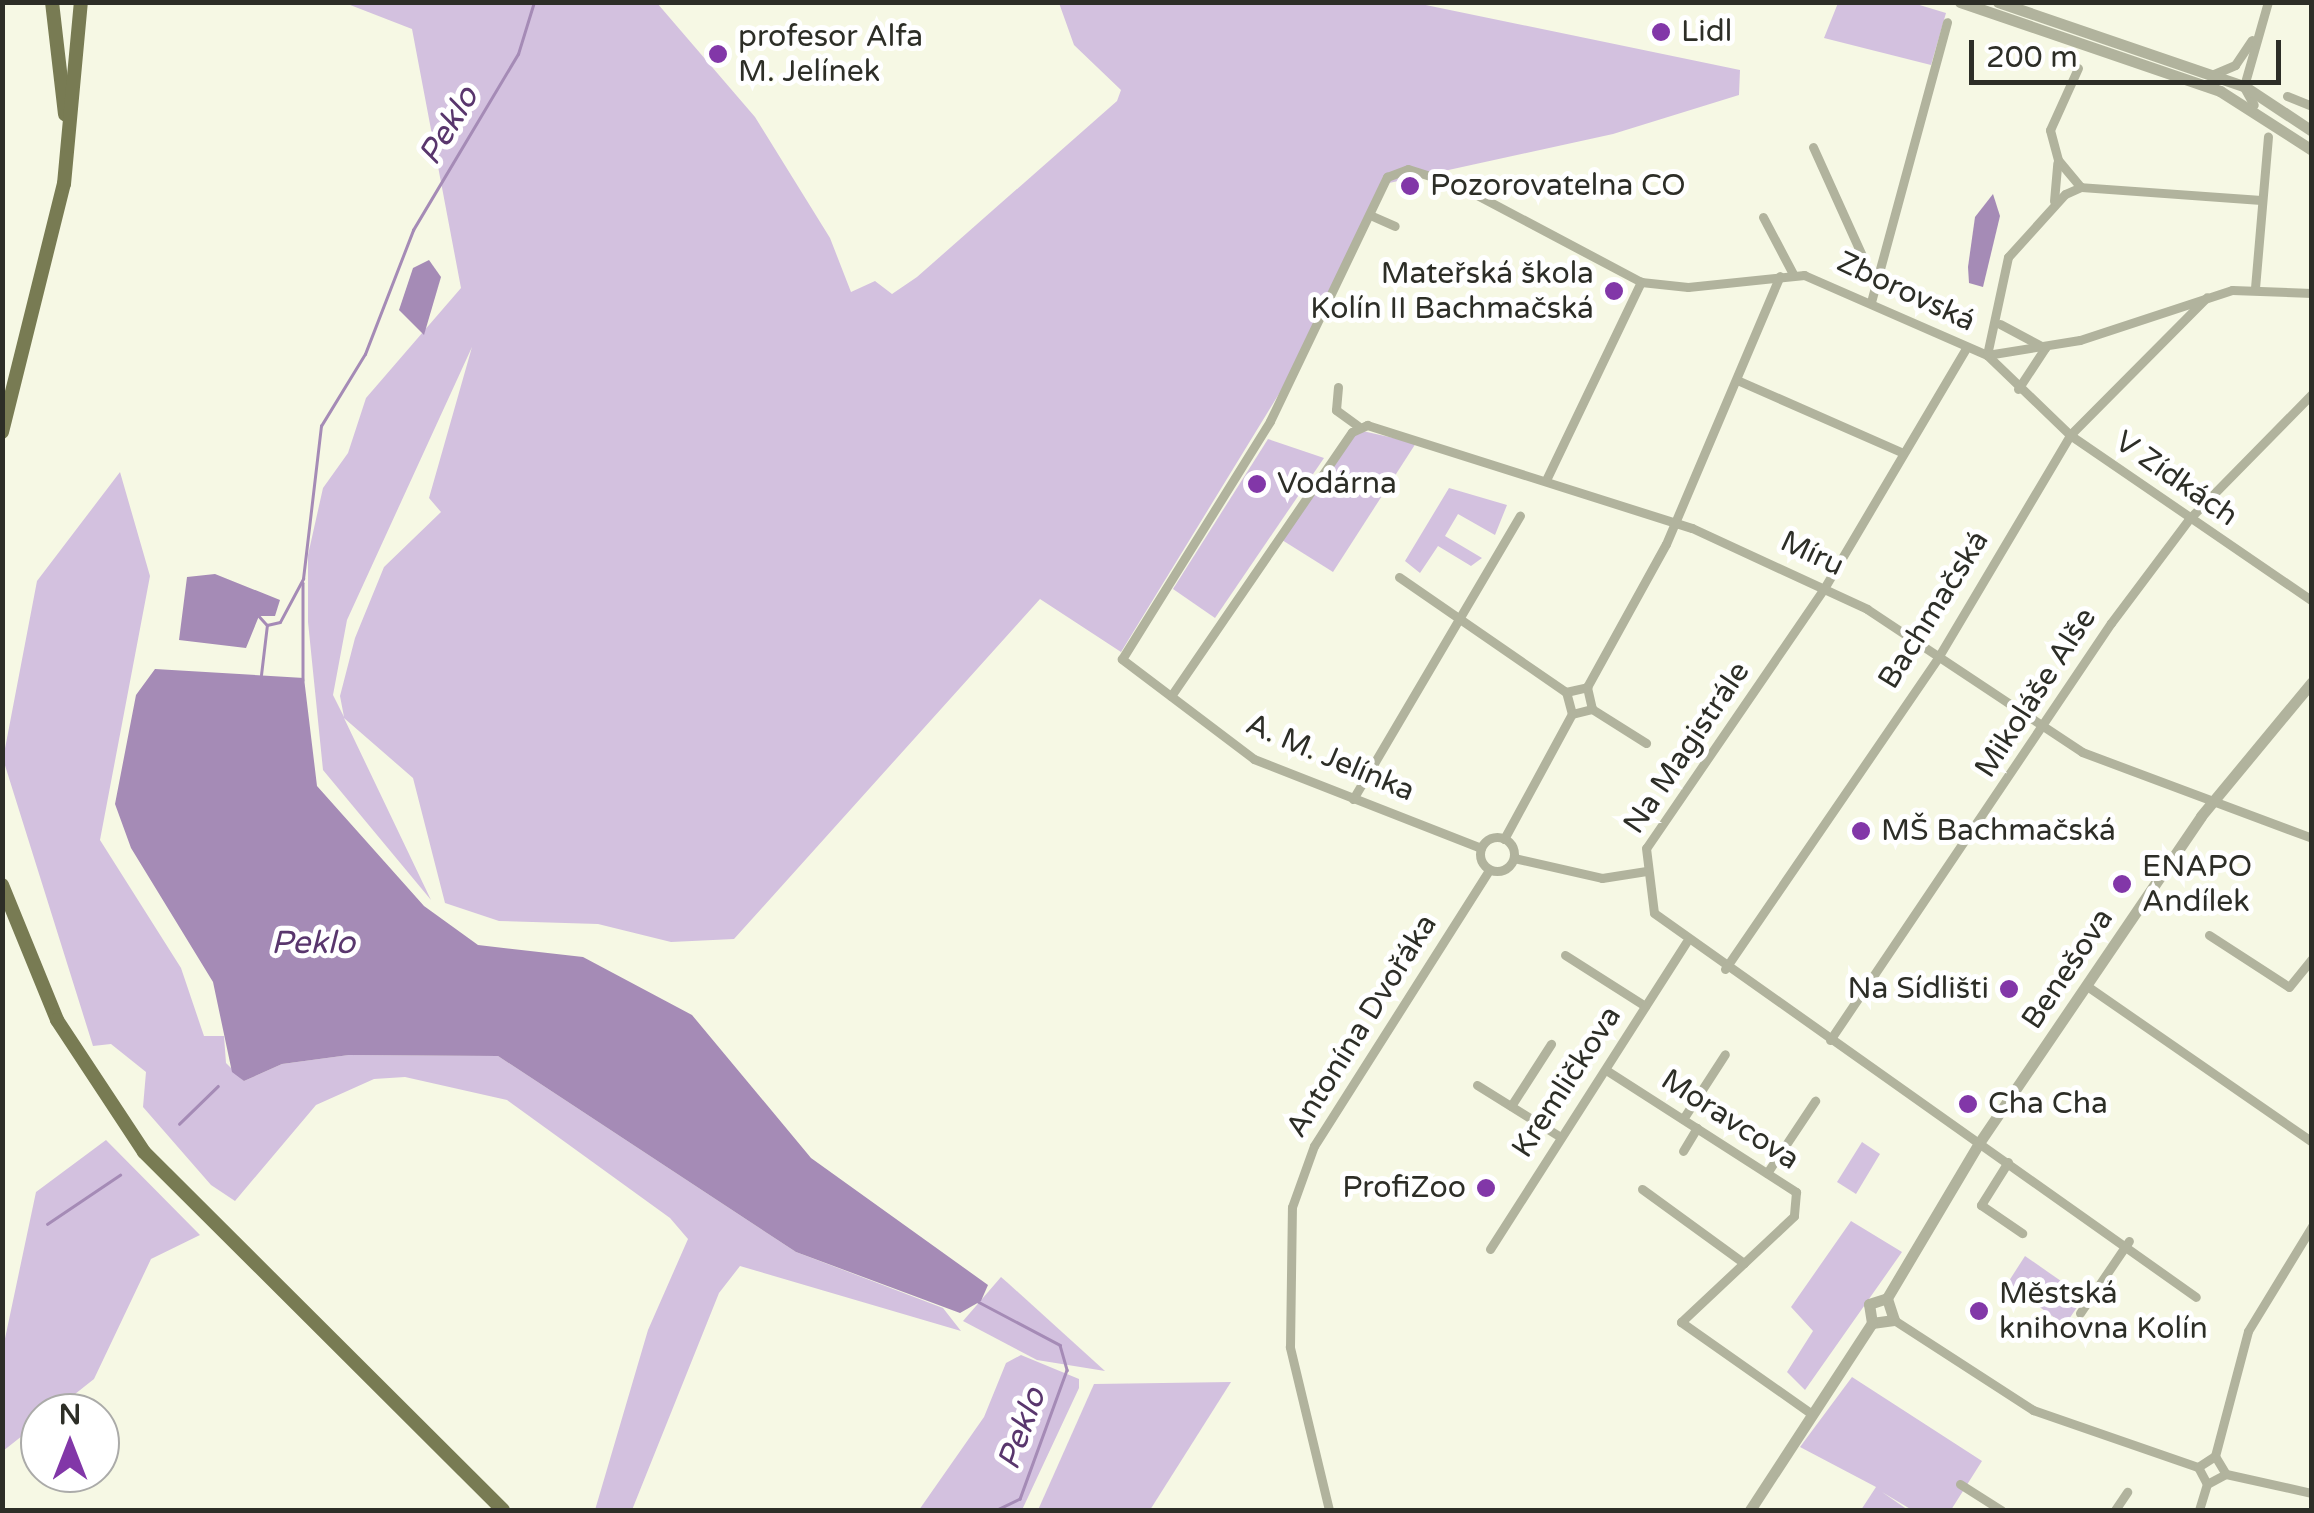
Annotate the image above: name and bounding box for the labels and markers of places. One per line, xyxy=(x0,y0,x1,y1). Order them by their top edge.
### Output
place label: Lidl xyxy=(1681,14,1732,50)
place label: profesor Alfa M. Jelínek xyxy=(738,19,923,90)
marker: Lidl xyxy=(1650,21,1672,43)
marker: profesor Alfa M. Jelínek xyxy=(707,43,729,65)
place label: Pozorovatelna CO xyxy=(1430,168,1686,204)
marker: Pozorovatelna CO xyxy=(1399,175,1421,197)
place label: Mateřská škola Kolín II Bachmačská xyxy=(1310,256,1594,326)
marker: Mateřská škola Kolín II Bachmačská xyxy=(1603,280,1625,302)
place label: Vodárna xyxy=(1277,466,1397,502)
marker: Vodárna xyxy=(1246,473,1268,495)
place label: MŠ Bachmačská xyxy=(1881,813,2116,849)
marker: MŠ Bachmačská xyxy=(1850,820,1872,842)
place label: ENAPO Andílek xyxy=(2142,849,2252,920)
marker: ENAPO Andílek xyxy=(2111,873,2133,895)
place label: Na Sídlišti xyxy=(1847,971,1989,1007)
marker: Na Sídlišti xyxy=(1998,978,2020,1000)
place label: Cha Cha xyxy=(1988,1086,2108,1122)
marker: Cha Cha xyxy=(1957,1093,1979,1115)
place label: ProfiZoo xyxy=(1342,1170,1466,1206)
marker: ProfiZoo xyxy=(1475,1177,1497,1199)
place label: Městská knihovna Kolín xyxy=(1999,1276,2208,1346)
marker: Městská knihovna Kolín xyxy=(1968,1300,1990,1322)

